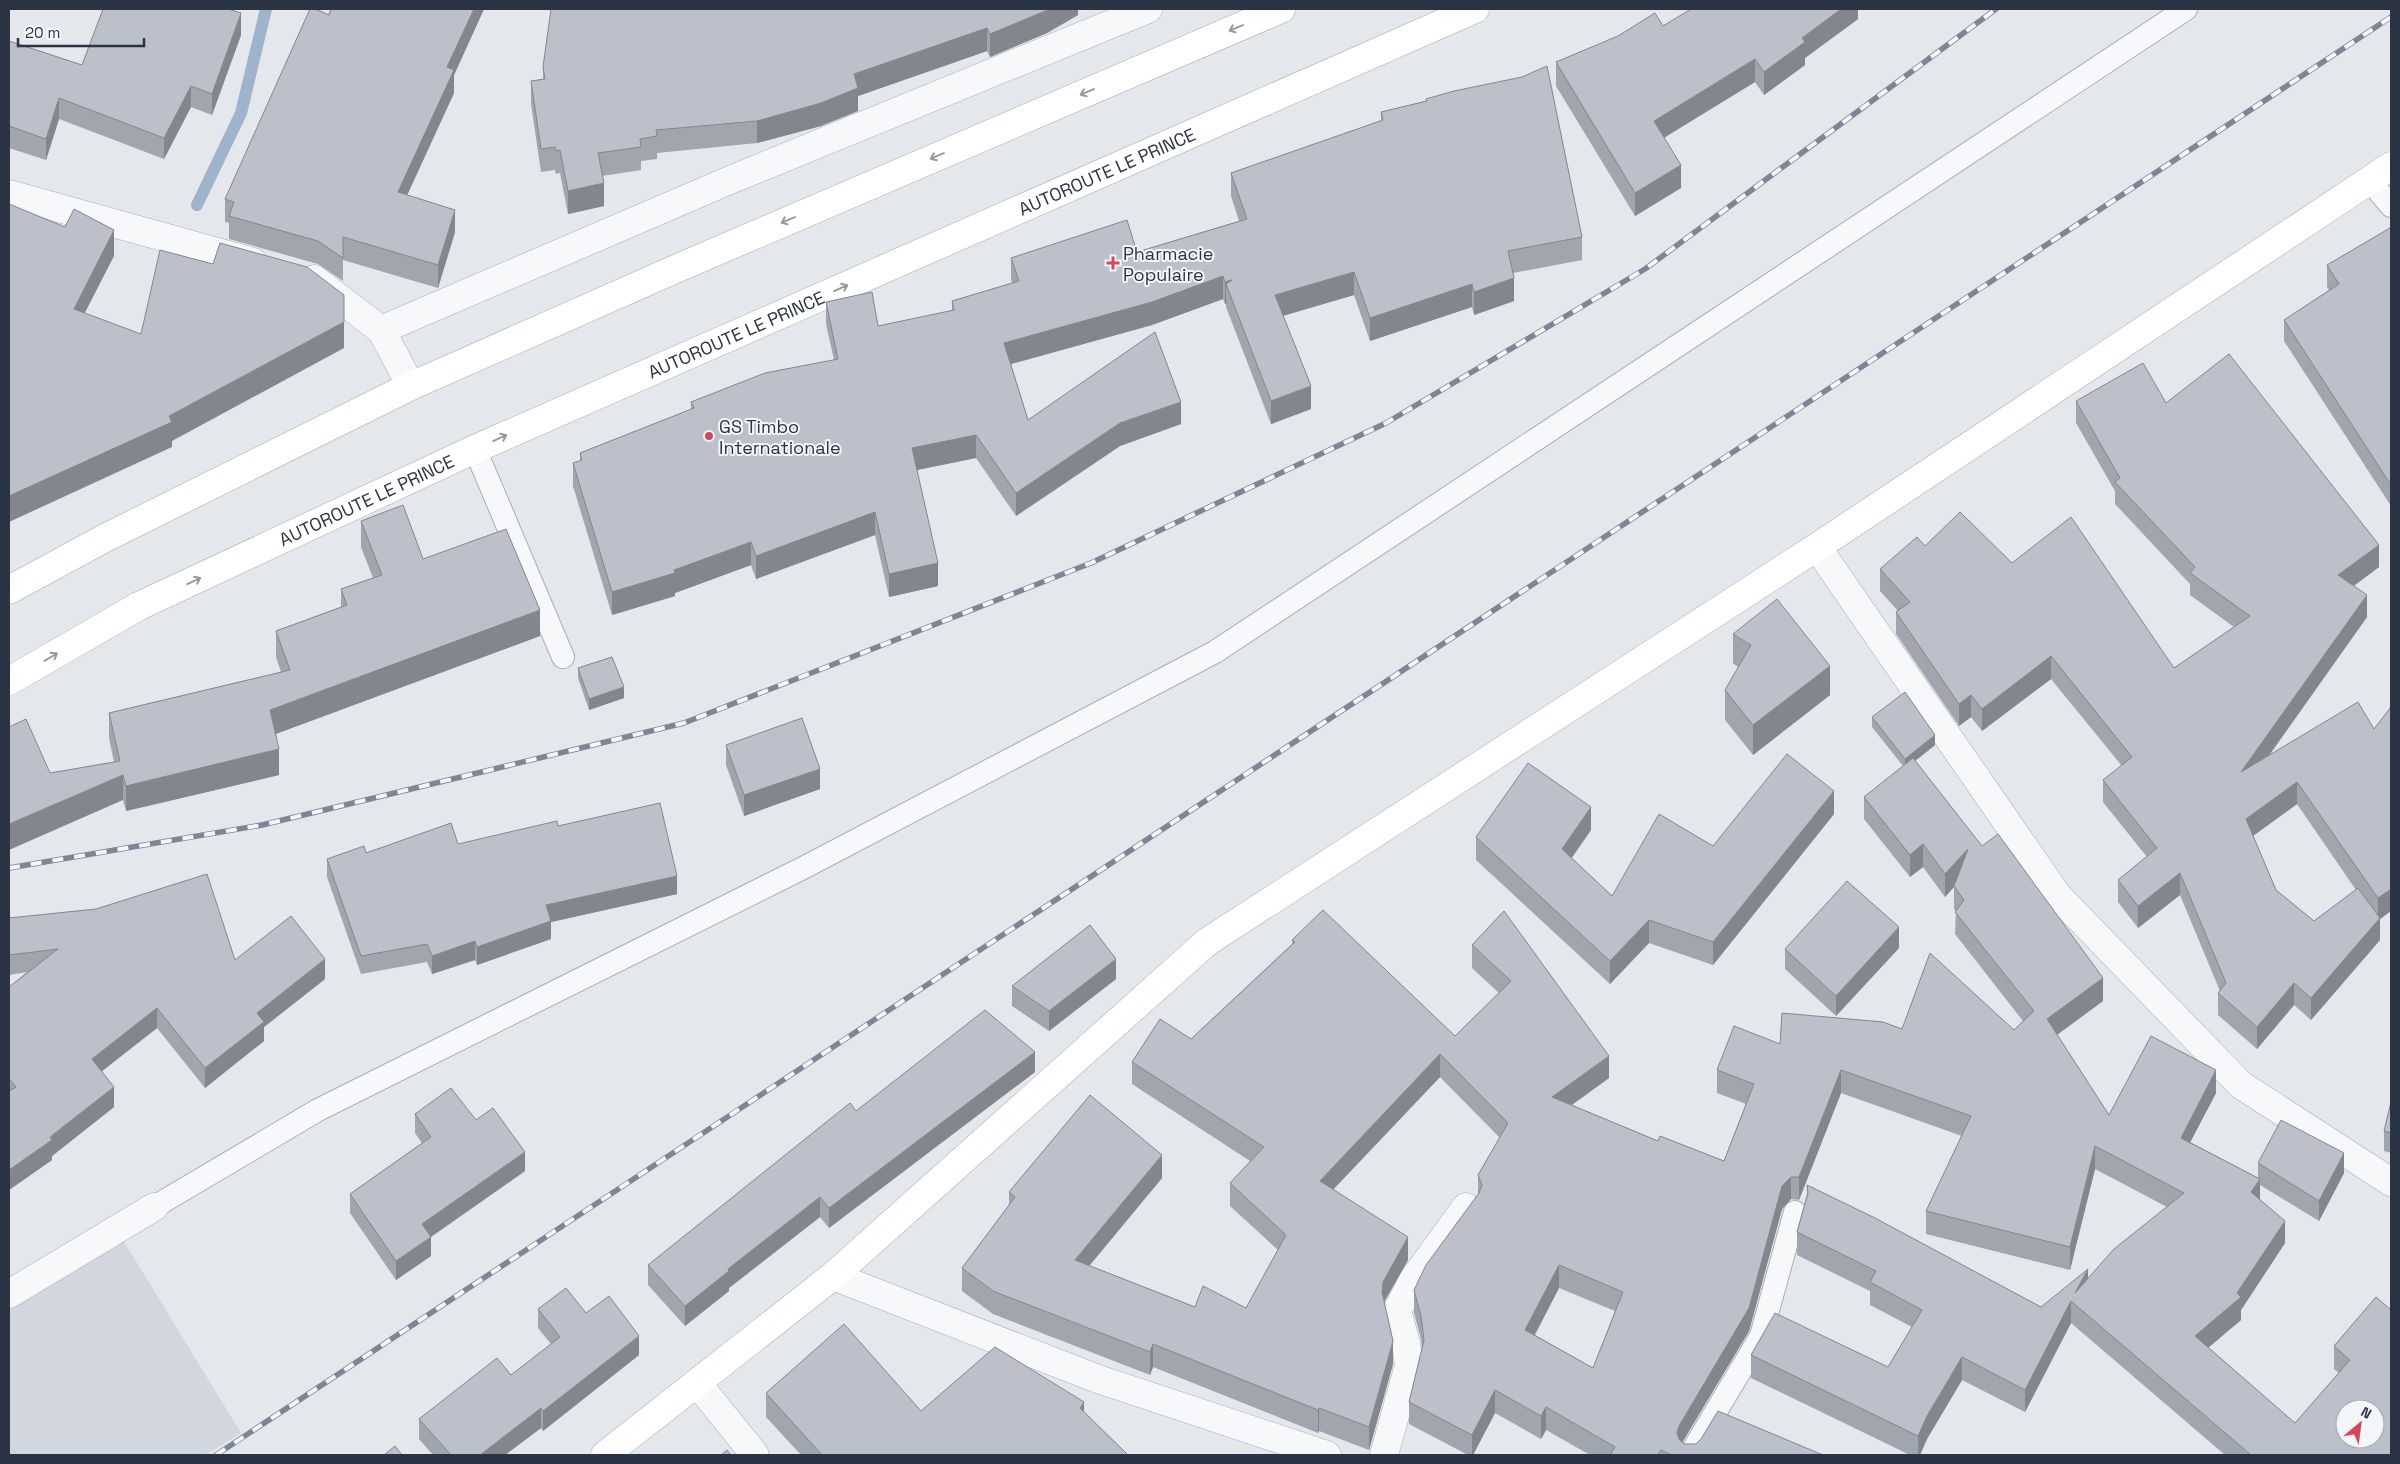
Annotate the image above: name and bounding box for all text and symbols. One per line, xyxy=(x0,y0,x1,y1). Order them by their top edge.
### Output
scale bar xyxy=(18,15,144,47)
text: 20 m xyxy=(25,23,60,42)
one-way arrow xyxy=(1229,23,1244,33)
one-way arrow xyxy=(1080,87,1095,97)
street label: AUTOROUTE LE PRINCE xyxy=(1015,122,1199,220)
one-way arrow xyxy=(930,152,945,161)
one-way arrow xyxy=(781,216,796,226)
place label: Pharmacie Populaire xyxy=(1123,242,1213,286)
marker: Pharmacie Populaire xyxy=(1107,257,1119,269)
one-way arrow xyxy=(833,282,848,292)
street label: AUTOROUTE LE PRINCE xyxy=(644,285,828,383)
place label: GS Timbo Internationale xyxy=(719,415,841,459)
marker: GS Timbo Internationale xyxy=(703,430,715,442)
one-way arrow xyxy=(492,432,507,442)
street label: AUTOROUTE LE PRINCE xyxy=(275,449,458,551)
one-way arrow xyxy=(187,575,202,585)
one-way arrow xyxy=(43,651,58,661)
north arrow xyxy=(2335,1399,2385,1449)
text: N xyxy=(2358,1402,2375,1423)

